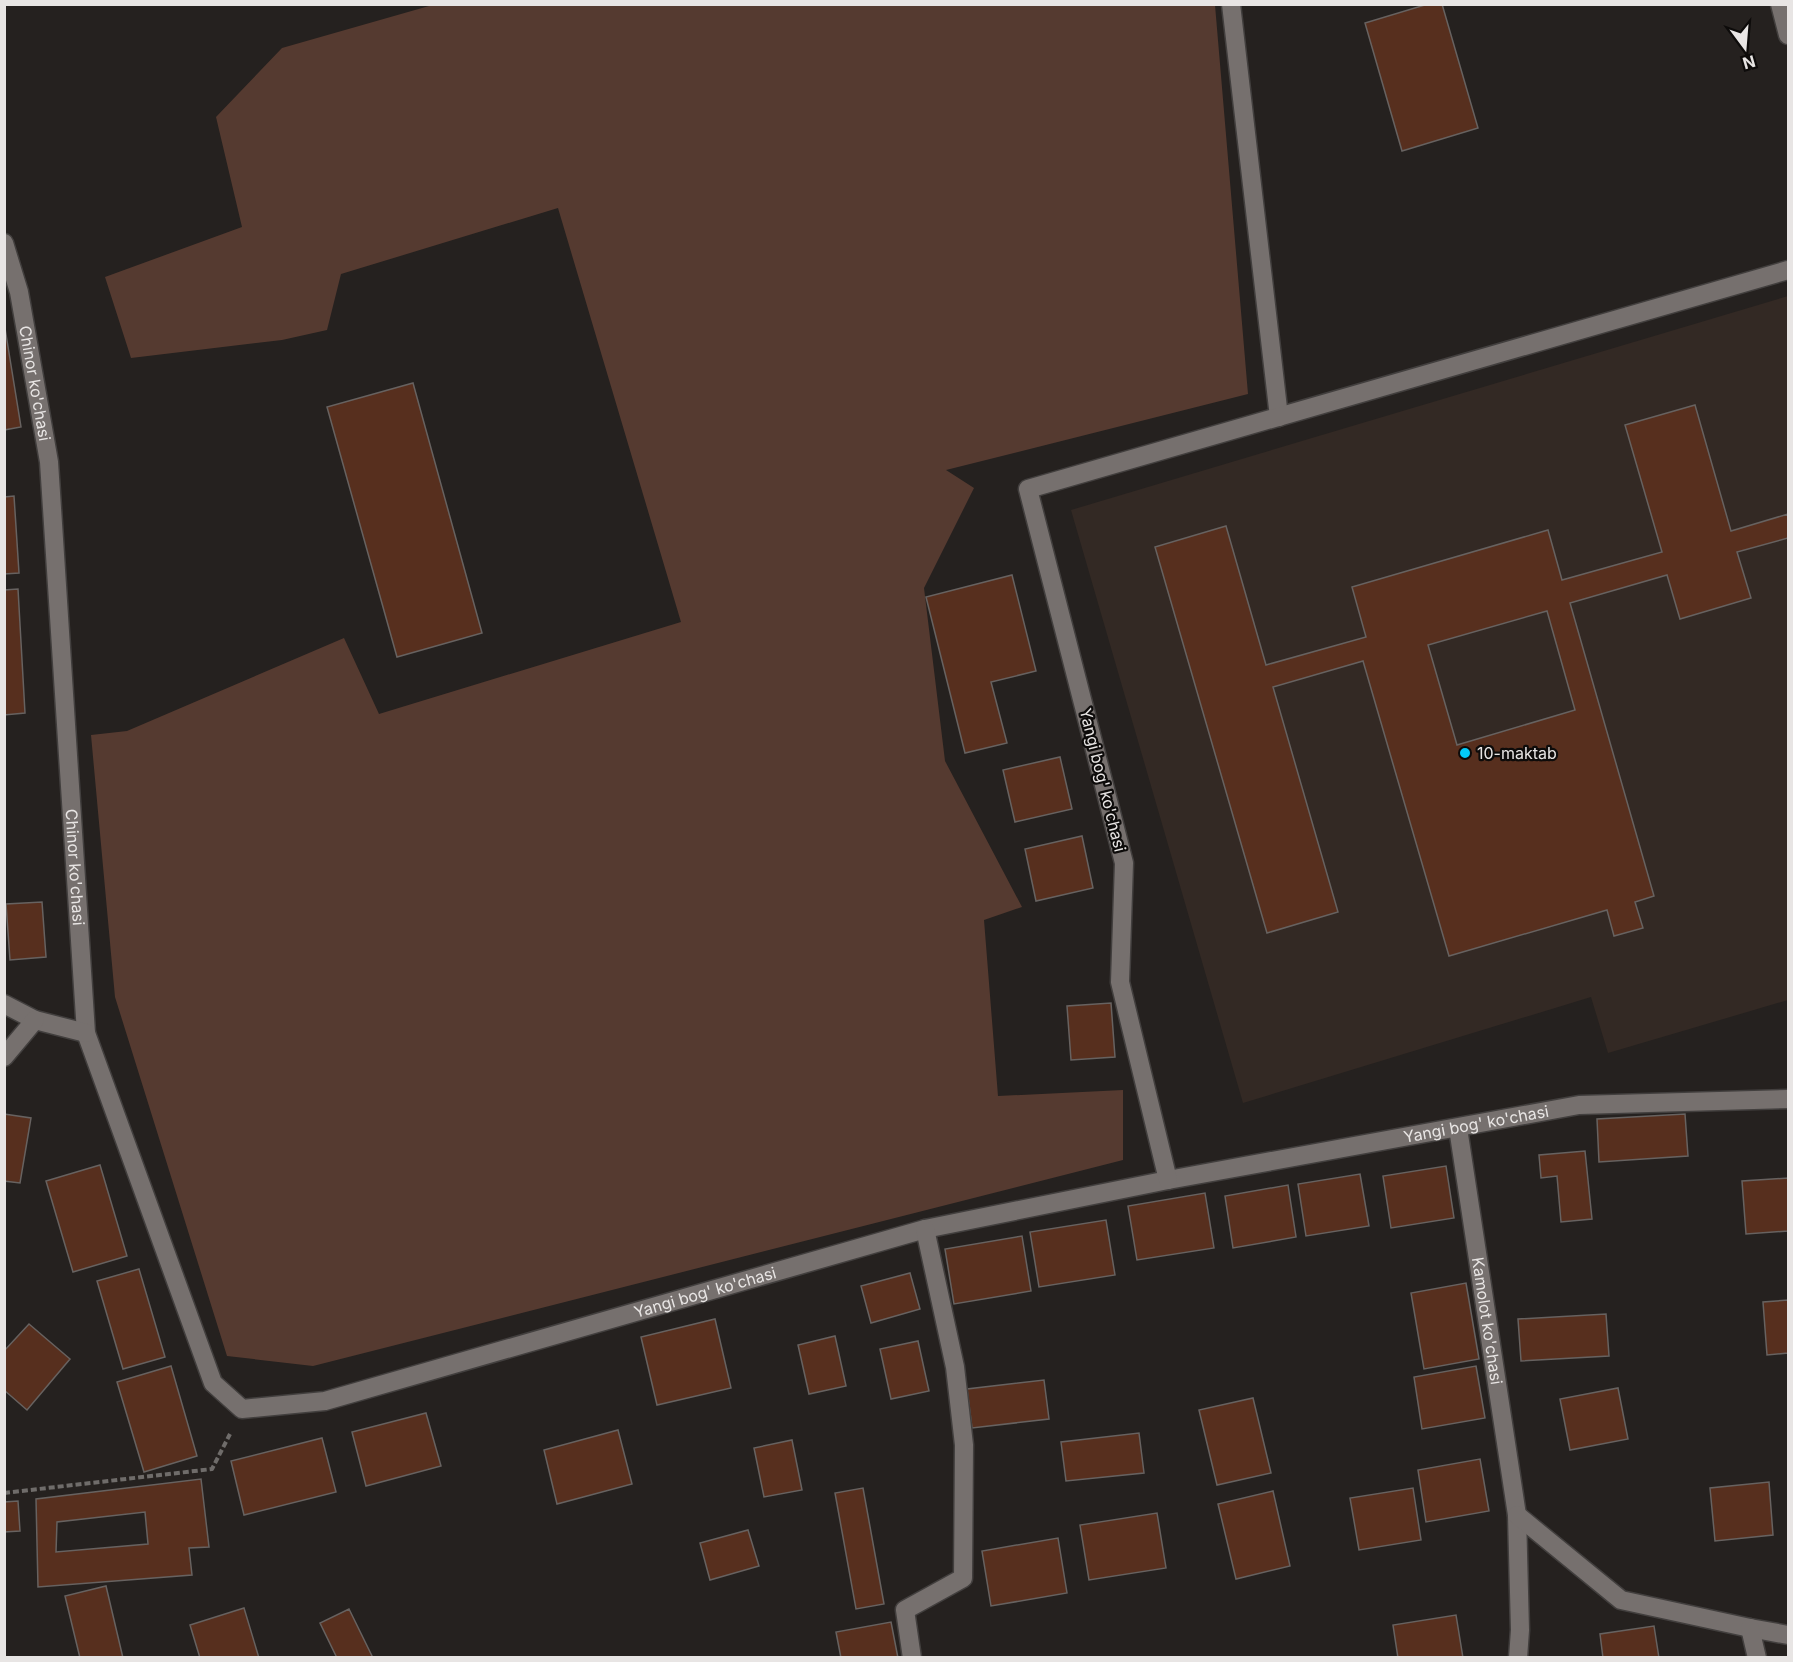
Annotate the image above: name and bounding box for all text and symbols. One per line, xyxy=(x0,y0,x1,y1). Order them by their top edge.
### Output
north arrow xyxy=(1715,18,1775,78)
text: N xyxy=(1741,51,1758,74)
street label: Chinor ko'chasi xyxy=(15,324,55,443)
street label: Yangi bog' ko'chasi xyxy=(1076,706,1130,854)
place label: 10-maktab xyxy=(1477,743,1557,763)
marker: 10-maktab xyxy=(1458,746,1472,760)
street label: Chinor ko'chasi xyxy=(62,808,89,926)
street label: Yangi bog' ko'chasi xyxy=(1402,1101,1550,1147)
street label: Kamolot ko'chasi xyxy=(1468,1256,1507,1386)
street label: Yangi bog' ko'chasi xyxy=(631,1262,778,1322)

